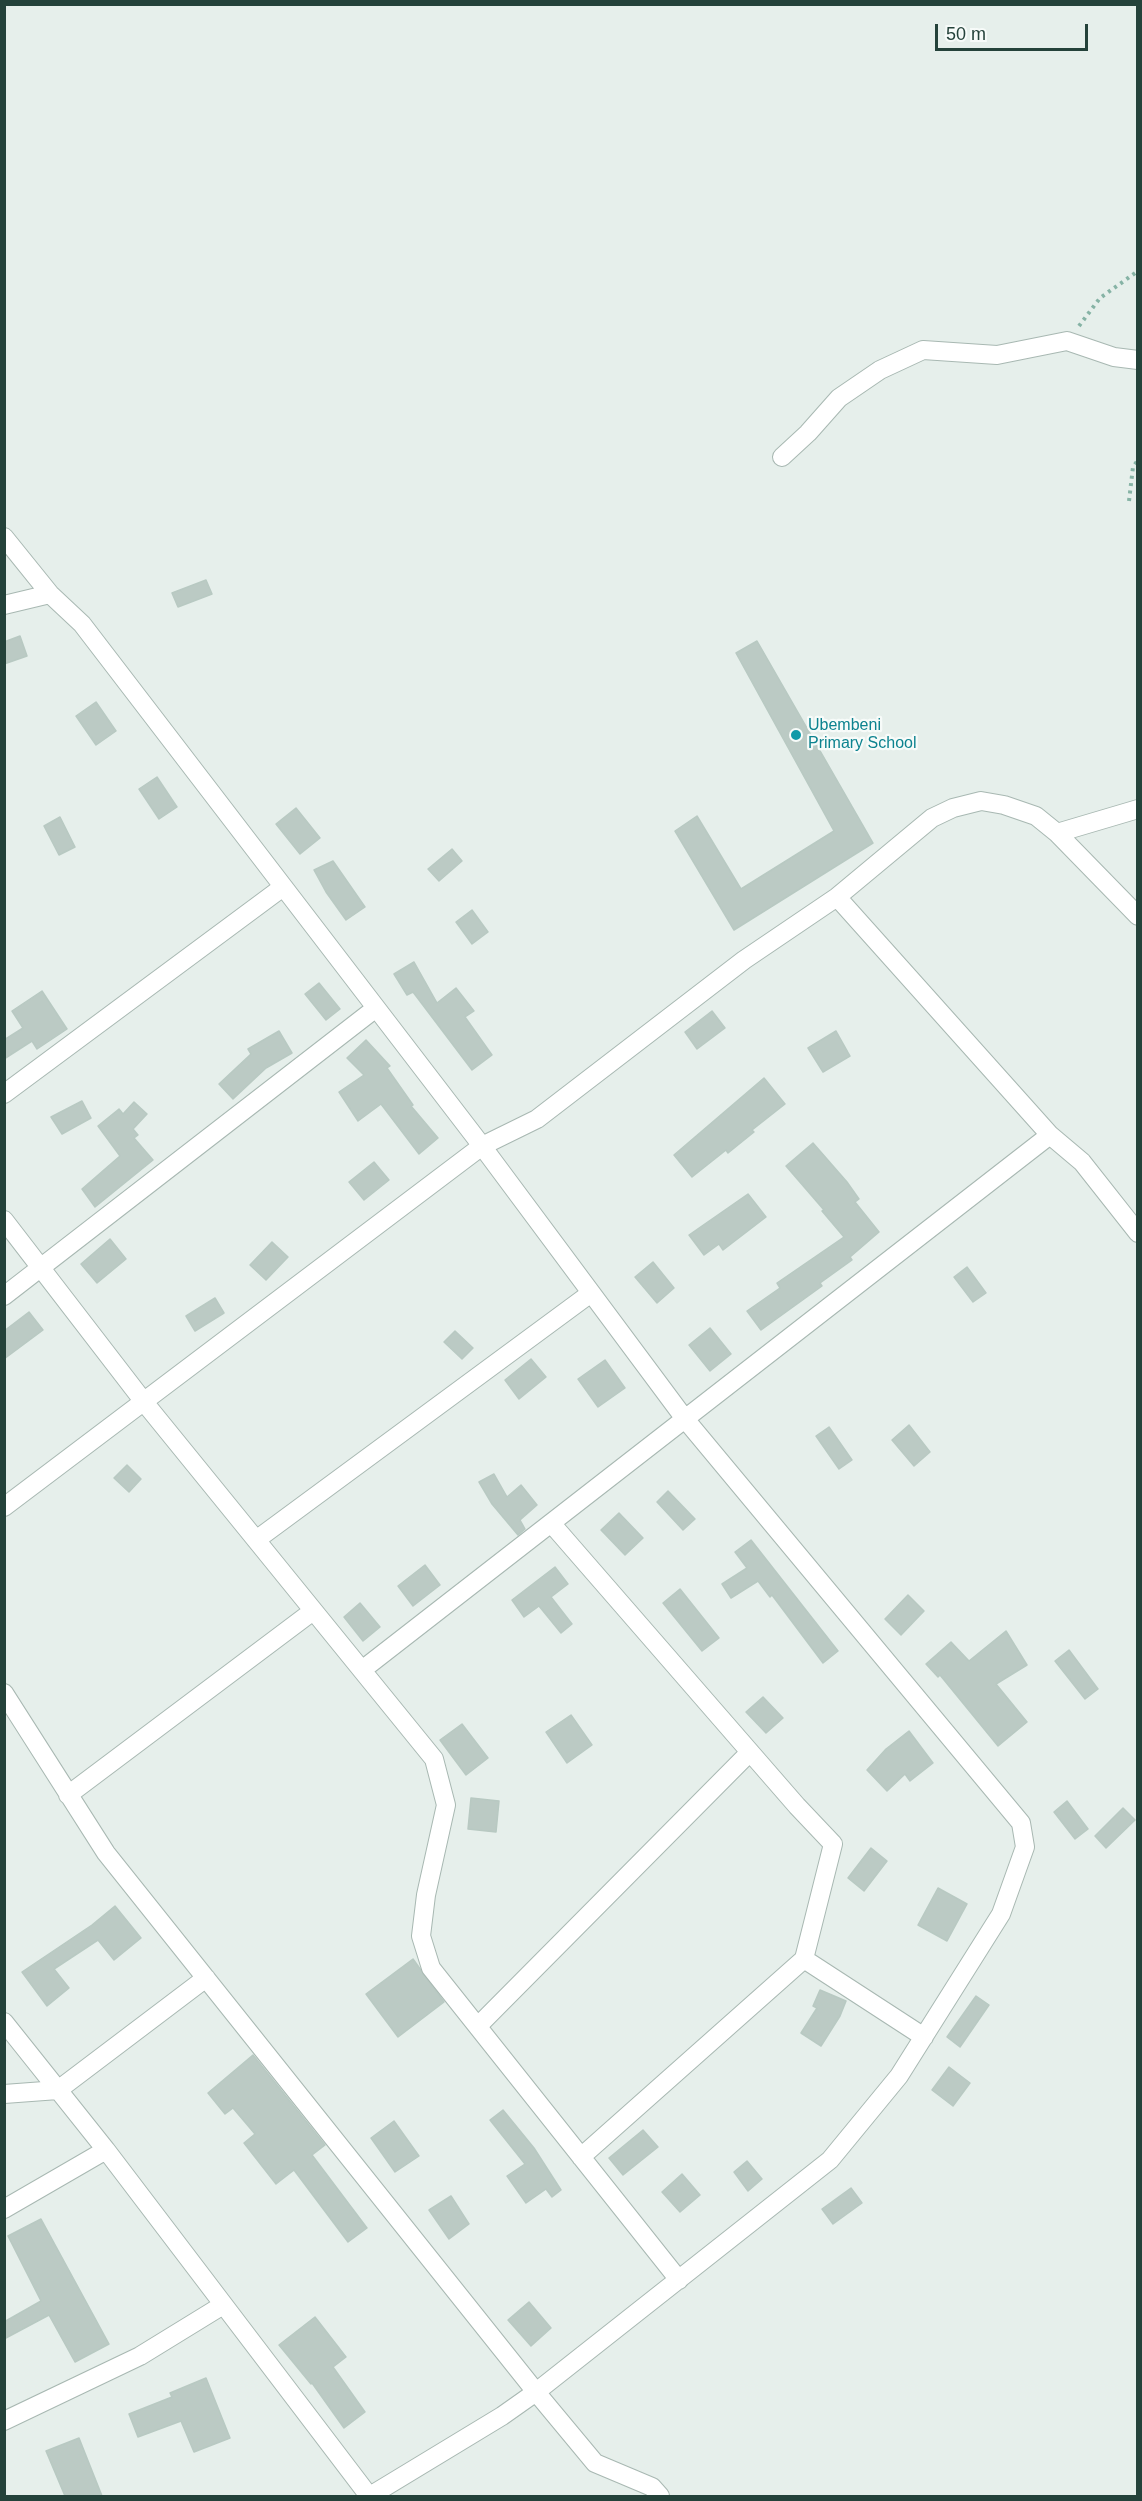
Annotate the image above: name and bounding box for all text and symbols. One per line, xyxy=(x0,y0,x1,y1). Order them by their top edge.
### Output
scale bar xyxy=(938,12,1091,50)
text: 50 m xyxy=(946,24,986,44)
place label: Ubembeni Primary School xyxy=(808,716,916,754)
marker: Ubembeni Primary School xyxy=(789,728,803,742)

